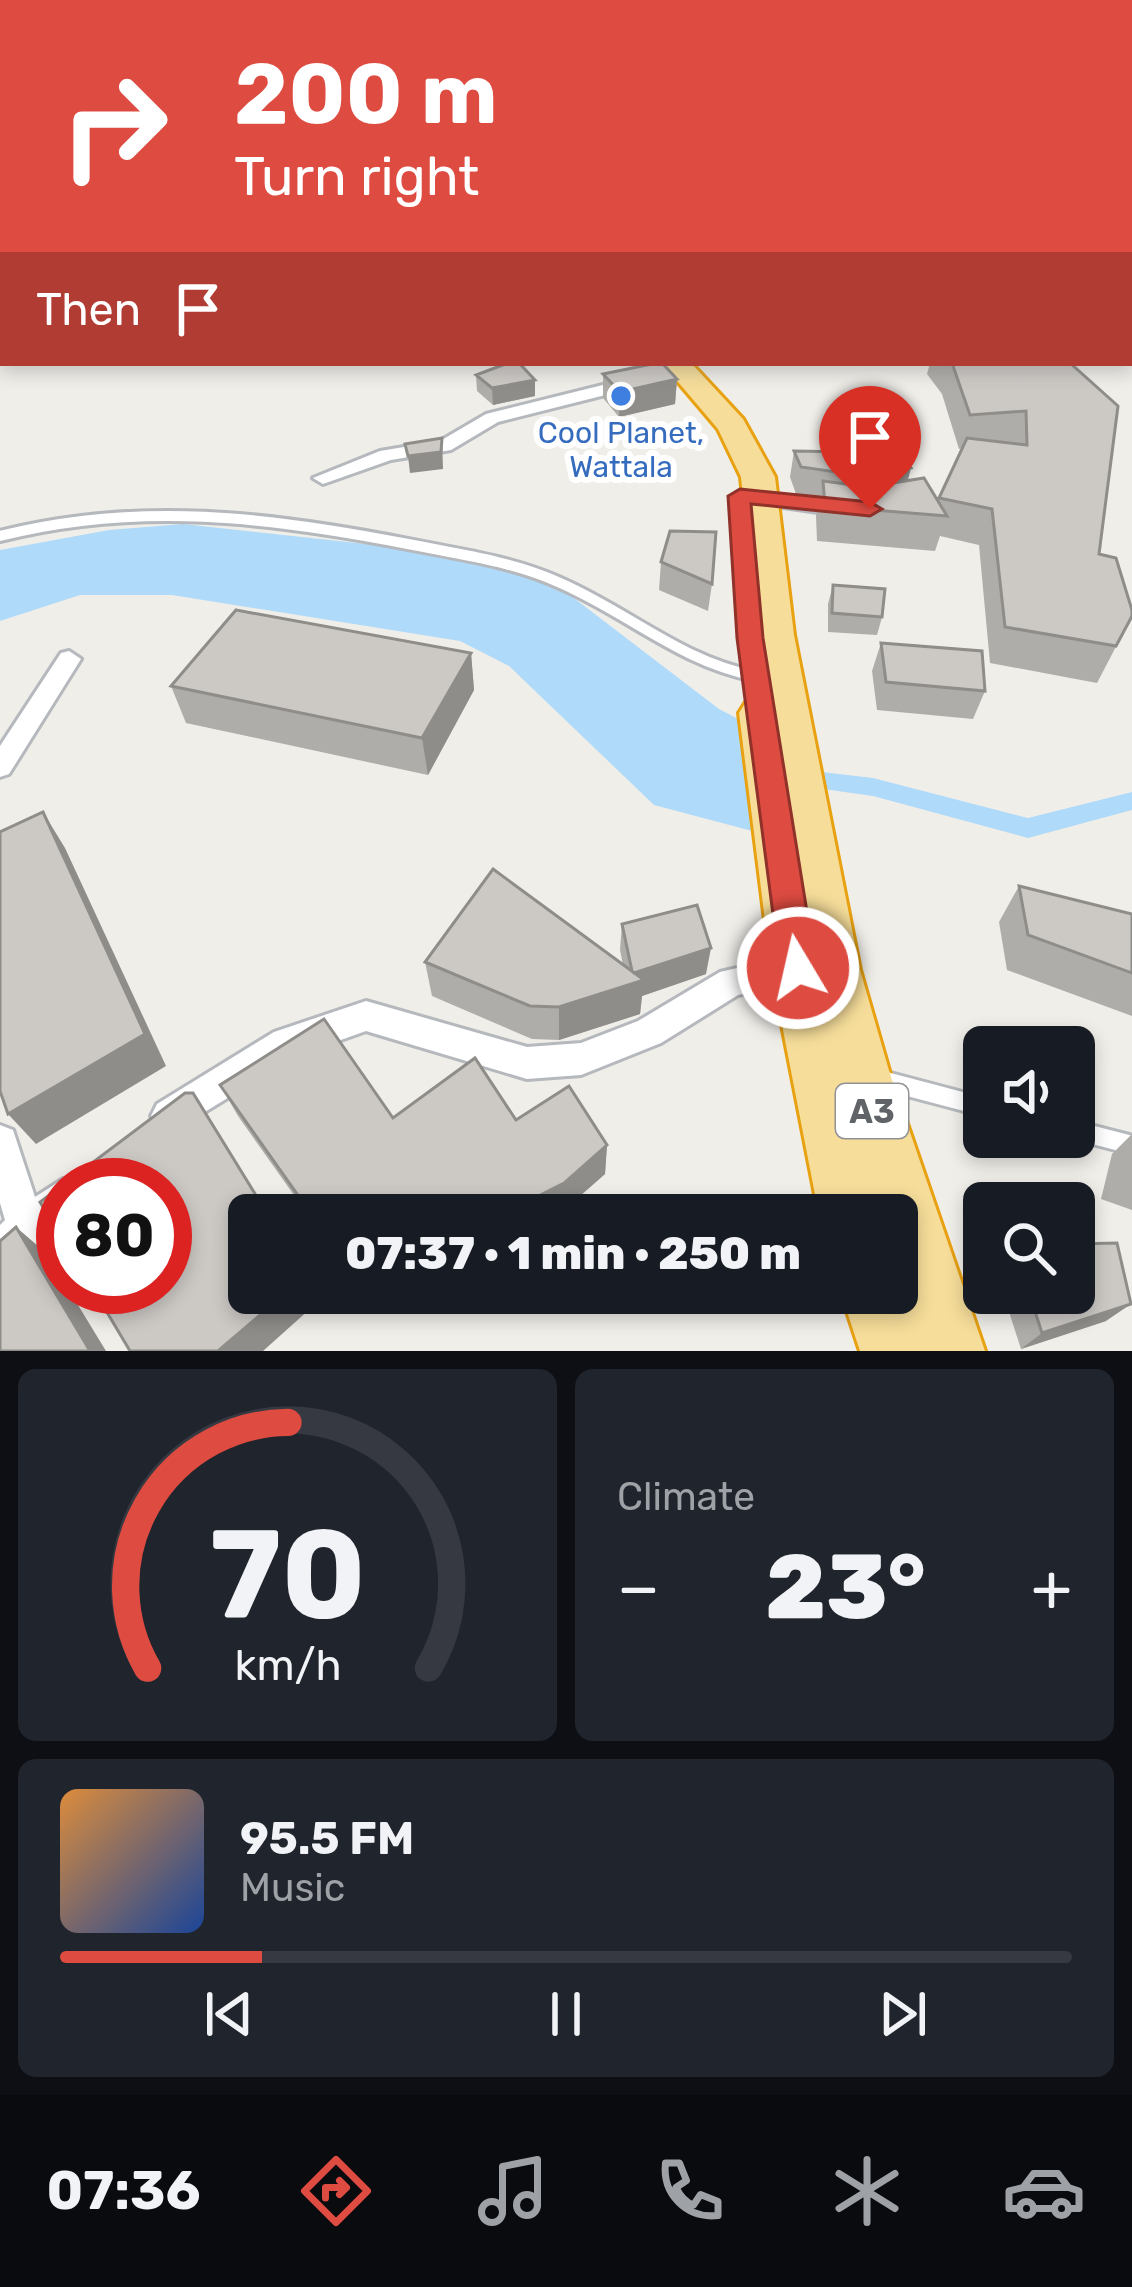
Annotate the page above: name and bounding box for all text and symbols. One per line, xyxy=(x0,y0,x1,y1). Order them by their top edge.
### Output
text: 200 m xyxy=(234,44,498,144)
icon: right xyxy=(36,48,192,204)
text: Turn right xyxy=(234,145,479,209)
icon: arrive xyxy=(165,276,231,342)
text: Then xyxy=(36,283,141,336)
marker: Cool Planet, Wattala xyxy=(608,383,634,409)
pin xyxy=(819,386,921,509)
icon: arrive xyxy=(837,404,903,470)
place label: Cool Planet, Wattala xyxy=(538,415,704,485)
position arrow xyxy=(735,905,861,1031)
map controls xyxy=(963,1026,1095,1314)
button: sound xyxy=(963,1026,1095,1158)
road number: A3 xyxy=(836,1084,908,1138)
speed limit sign: 80 xyxy=(36,1158,192,1314)
button: search xyxy=(963,1182,1095,1314)
text: 07:37 · 1 min · 250 m xyxy=(345,1227,801,1280)
text: Climate xyxy=(617,1474,755,1520)
text: 70 xyxy=(209,1500,366,1648)
text: 23° xyxy=(765,1534,926,1641)
text: − xyxy=(617,1548,660,1627)
text: + xyxy=(1031,1548,1072,1627)
text: km/h xyxy=(234,1640,341,1691)
text: 95.5 FM xyxy=(240,1812,414,1865)
text: Music xyxy=(240,1865,345,1911)
icon: previous xyxy=(196,1981,262,2047)
icon: pause xyxy=(533,1981,599,2047)
icon: next xyxy=(870,1981,936,2047)
icon: directions xyxy=(294,2149,378,2233)
icon: music xyxy=(471,2149,555,2233)
icon: phone xyxy=(648,2149,732,2233)
icon: climate xyxy=(825,2149,909,2233)
icon: car xyxy=(1002,2149,1086,2233)
text: 07:36 xyxy=(46,2159,201,2223)

